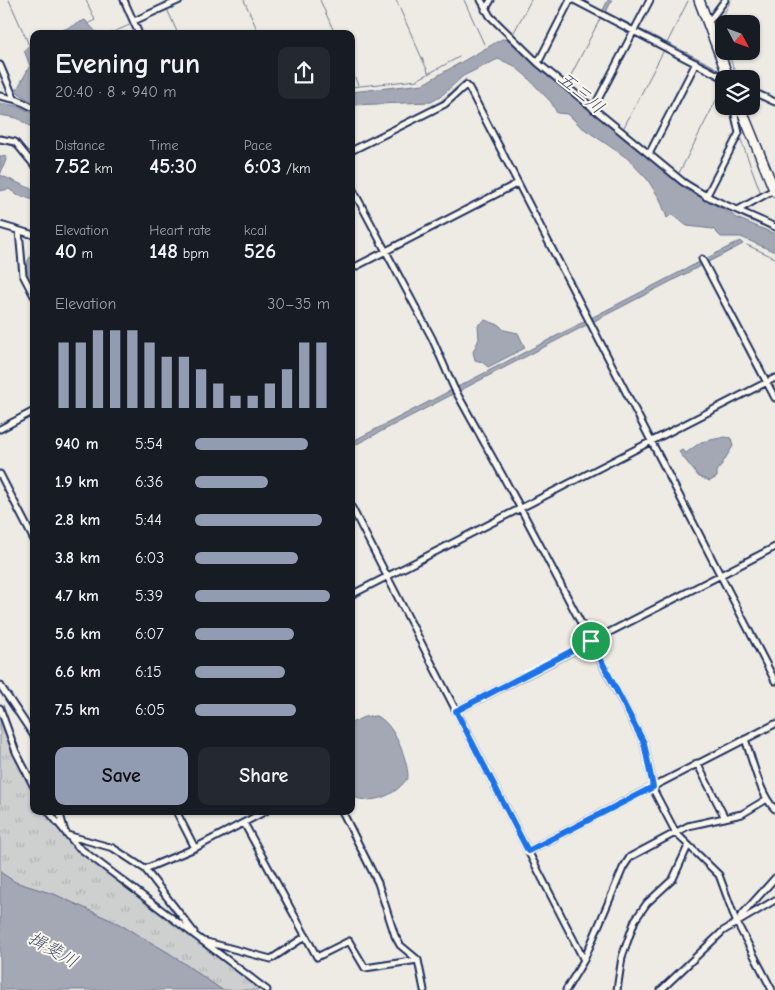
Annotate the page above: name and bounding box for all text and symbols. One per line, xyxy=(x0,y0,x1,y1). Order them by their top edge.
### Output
north arrow xyxy=(715,15,760,60)
map controls xyxy=(715,15,760,115)
button: share xyxy=(278,47,330,99)
text: Evening run xyxy=(55,48,200,80)
water label: 五三川 xyxy=(554,68,608,118)
button: layers xyxy=(715,70,760,115)
text: 20:40 · 8 × 940 m xyxy=(55,83,177,101)
text: Distance xyxy=(55,137,105,154)
text: Time xyxy=(149,137,178,154)
text: Pace xyxy=(244,137,272,154)
text: 7.52 xyxy=(55,154,90,178)
text: 45:30 xyxy=(149,154,197,178)
text: 6:03 xyxy=(244,154,281,178)
text: km xyxy=(90,160,113,177)
text: /km xyxy=(281,160,311,177)
text: Elevation xyxy=(55,222,109,239)
text: Heart rate xyxy=(149,222,211,239)
text: kcal xyxy=(244,222,267,239)
text: 40 xyxy=(55,239,77,263)
text: 148 xyxy=(149,239,178,263)
text: 526 xyxy=(244,239,276,263)
text: m xyxy=(77,245,93,262)
text: bpm xyxy=(178,245,209,262)
text: Elevation xyxy=(55,295,116,313)
text: 30–35 m xyxy=(267,295,330,313)
text: 940 m xyxy=(55,435,98,453)
text: 5:54 xyxy=(135,435,163,453)
text: 1.9 km xyxy=(55,473,99,491)
text: 6:36 xyxy=(135,473,163,491)
text: 2.8 km xyxy=(55,511,100,529)
text: 5:44 xyxy=(135,511,162,529)
text: 3.8 km xyxy=(55,549,100,567)
text: 6:03 xyxy=(135,549,164,567)
text: 4.7 km xyxy=(55,587,99,605)
text: 5:39 xyxy=(135,587,163,605)
pin xyxy=(570,620,612,662)
text: 5.6 km xyxy=(55,625,101,643)
text: 6:07 xyxy=(135,625,164,643)
icon: arrive xyxy=(577,627,605,655)
text: 6.6 km xyxy=(55,663,101,681)
text: 6:15 xyxy=(135,663,162,681)
text: 7.5 km xyxy=(55,701,100,719)
text: 6:05 xyxy=(135,701,165,719)
button: Save xyxy=(55,747,188,805)
button: Share xyxy=(198,747,330,805)
water label: 揖斐川 xyxy=(24,927,82,973)

